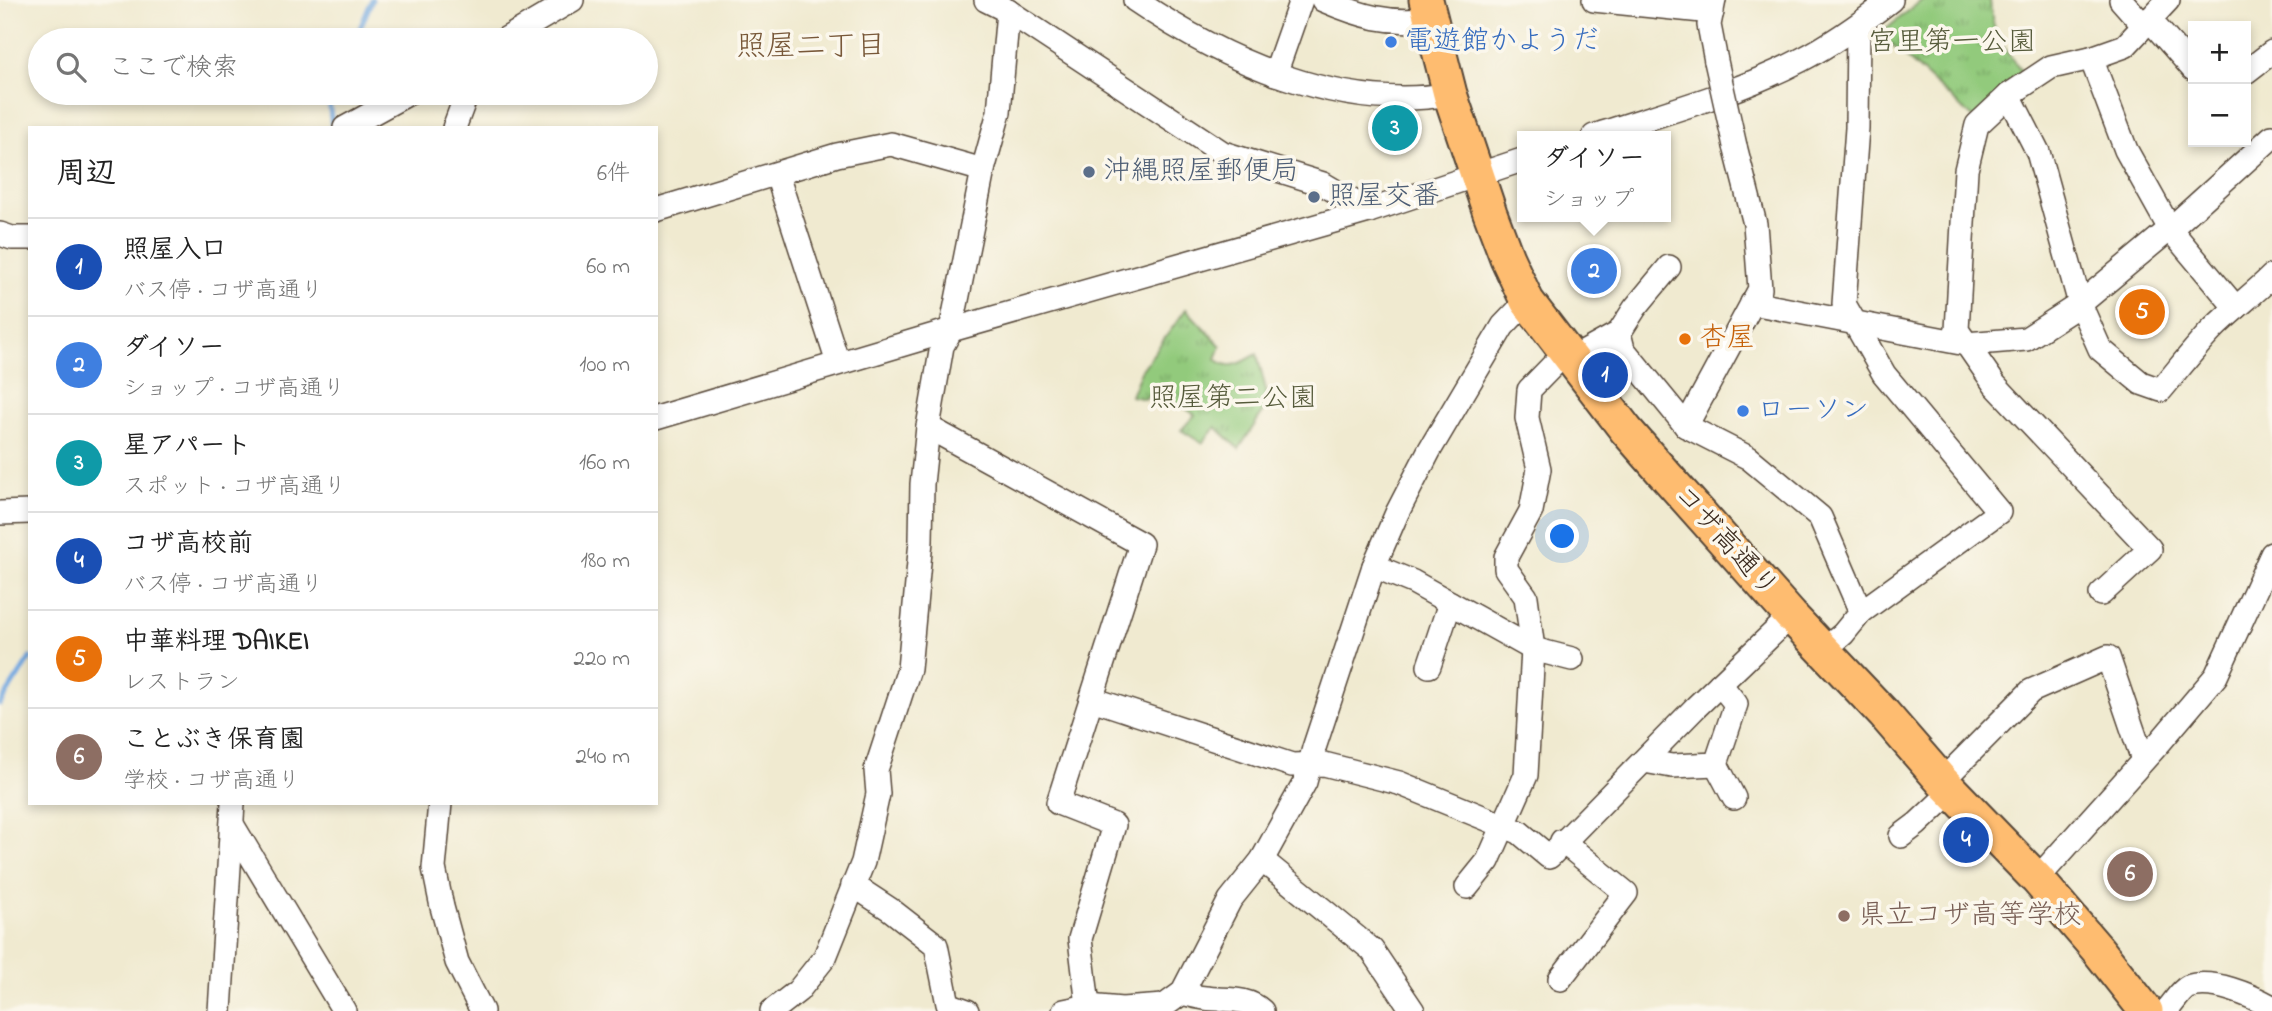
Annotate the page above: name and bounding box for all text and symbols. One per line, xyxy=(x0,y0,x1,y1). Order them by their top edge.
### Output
map controls xyxy=(2188,21,2251,147)
button: + xyxy=(2188,21,2251,84)
place label: 電遊館かようだ xyxy=(1405,22,1600,63)
park label: 宮里第一公園 xyxy=(1868,23,2036,64)
district label: 照屋二丁目 xyxy=(736,26,886,70)
search box xyxy=(28,28,658,105)
marker: 電遊館かようだ xyxy=(1383,34,1399,50)
icon: search xyxy=(52,48,90,86)
text: ここで検索 xyxy=(108,50,238,88)
button: − xyxy=(2188,84,2251,147)
pin: 3 xyxy=(1372,102,1418,154)
popup xyxy=(1517,131,1671,222)
text: ダイソー xyxy=(1543,141,1645,179)
place label: 沖縄照屋郵便局 xyxy=(1103,152,1299,193)
text: 周辺 xyxy=(56,153,116,197)
text: 6件 xyxy=(597,158,630,191)
marker: 沖縄照屋郵便局 xyxy=(1081,164,1097,180)
place label: 照屋交番 xyxy=(1328,177,1440,218)
text: ショップ xyxy=(1543,184,1634,217)
marker: 照屋交番 xyxy=(1306,189,1322,205)
text: 照屋入口 xyxy=(123,232,227,270)
pin: 2 xyxy=(1571,245,1617,297)
text: 1 xyxy=(75,251,83,284)
text: 60 m xyxy=(586,251,630,284)
text: バス停 · コザ高通り xyxy=(123,275,323,308)
pin: 5 xyxy=(2119,286,2165,338)
place label: 杏屋 xyxy=(1699,319,1755,360)
text: ダイソー xyxy=(123,330,224,368)
marker: 杏屋 xyxy=(1677,331,1693,347)
text: 2 xyxy=(73,349,85,382)
text: 100 m xyxy=(579,349,630,382)
pin: 1 xyxy=(1582,349,1628,401)
text: ショップ · コザ高通り xyxy=(123,373,345,406)
park label: 照屋第二公園 xyxy=(1149,379,1317,420)
place label: ローソン xyxy=(1757,391,1869,432)
marker: ローソン xyxy=(1735,403,1751,419)
text: 星アパート xyxy=(123,428,251,466)
text: 3 xyxy=(74,447,84,480)
text: 160 m xyxy=(579,447,630,480)
text: スポット · コザ高通り xyxy=(123,471,346,504)
street label: コザ高通り xyxy=(1663,476,1787,608)
your location xyxy=(1545,519,1579,553)
text: コザ高校前 xyxy=(123,526,253,564)
text: 4 xyxy=(74,545,84,578)
text: 180 m xyxy=(581,545,630,578)
text: バス停 · コザ高通り xyxy=(123,569,323,602)
text: 中華料理 DAIKEI xyxy=(123,624,309,662)
text: 5 xyxy=(72,643,86,676)
text: 220 m xyxy=(574,643,630,676)
text: レストラン xyxy=(123,667,240,700)
text: ことぶき保育園 xyxy=(123,722,305,760)
text: 6 xyxy=(74,741,84,774)
text: 240 m xyxy=(576,741,630,774)
text: 学校 · コザ高通り xyxy=(123,765,300,798)
pin: 4 xyxy=(1943,814,1989,866)
pin: 6 xyxy=(2107,848,2153,900)
place label: 県立コザ高等学校 xyxy=(1858,896,2082,937)
marker: 県立コザ高等学校 xyxy=(1836,908,1852,924)

